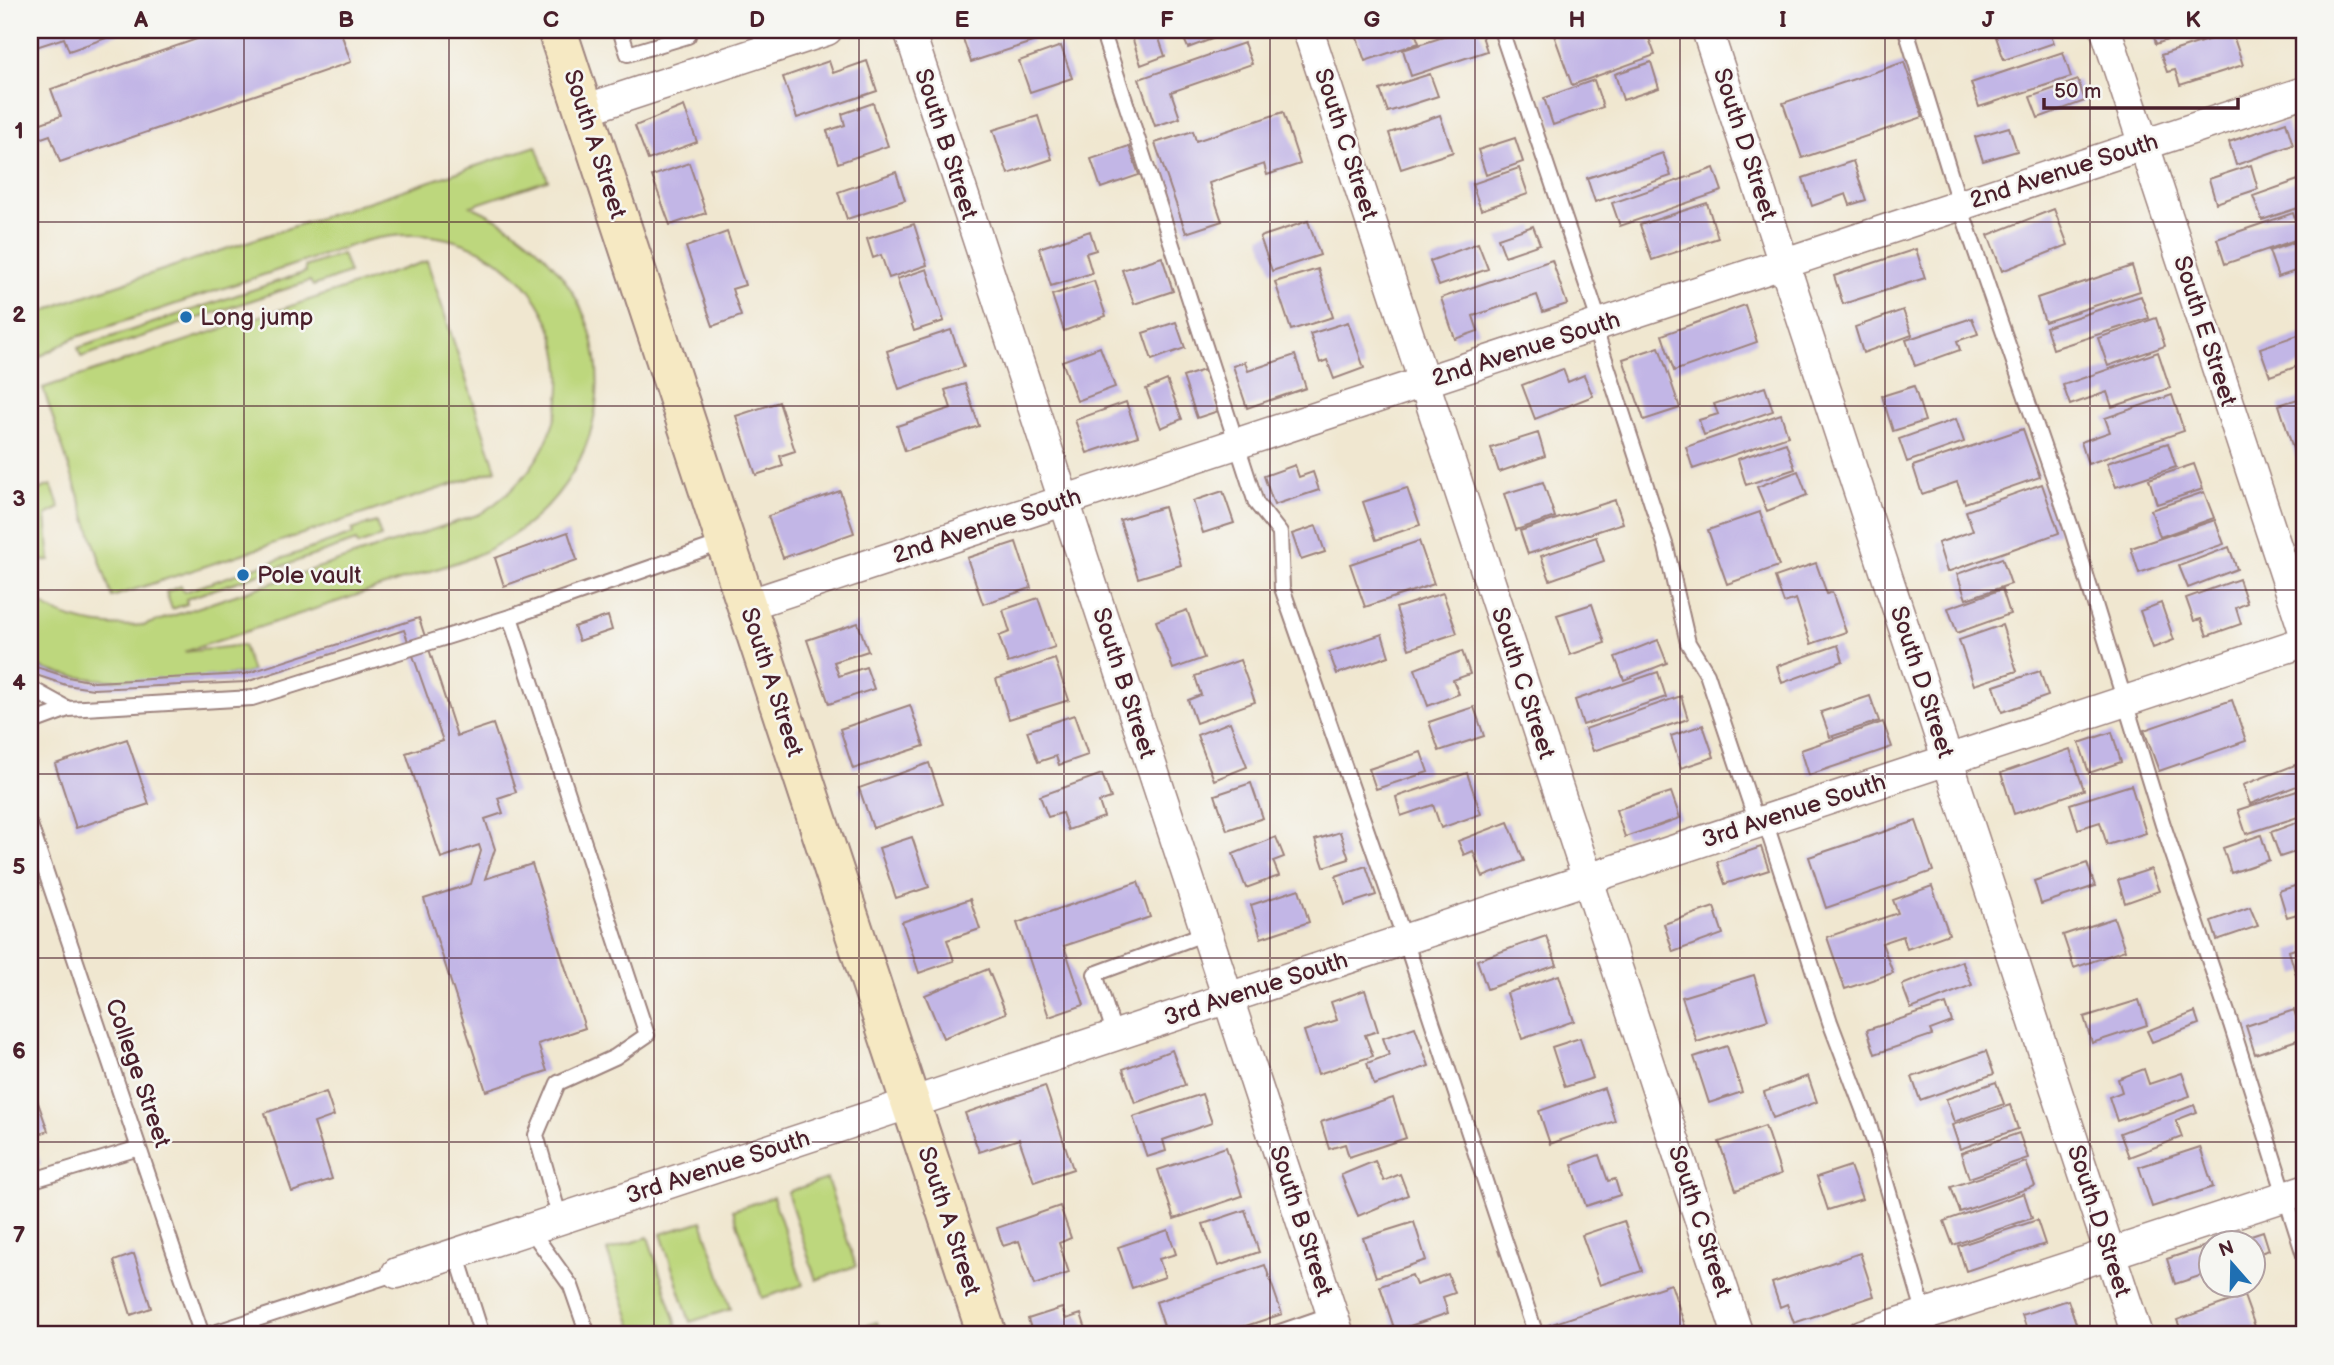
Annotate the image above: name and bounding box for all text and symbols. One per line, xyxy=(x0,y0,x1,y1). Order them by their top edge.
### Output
text: A xyxy=(133,6,149,34)
text: B xyxy=(338,6,354,34)
text: C xyxy=(543,6,559,34)
text: D xyxy=(749,6,765,34)
text: E xyxy=(955,6,970,34)
text: F xyxy=(1160,6,1174,34)
text: G xyxy=(1364,6,1381,34)
text: H xyxy=(1568,6,1586,34)
text: I xyxy=(1779,6,1787,34)
text: J xyxy=(1982,6,1995,34)
text: K xyxy=(2185,6,2201,34)
street label: South D Street xyxy=(1707,64,1783,224)
street label: South B Street xyxy=(908,65,984,224)
street label: South C Street xyxy=(1308,65,1384,224)
street label: South A Street xyxy=(557,66,633,223)
scale bar xyxy=(2044,66,2238,110)
text: 50 m xyxy=(2054,79,2101,104)
text: 1 xyxy=(14,117,24,145)
street label: 2nd Avenue South xyxy=(1966,127,2162,215)
street label: South E Street xyxy=(2167,252,2243,410)
text: 2 xyxy=(12,301,26,329)
place label: Long jump xyxy=(200,303,313,332)
street label: 2nd Avenue South xyxy=(1428,305,1624,393)
marker: Long jump xyxy=(178,309,194,325)
street label: 2nd Avenue South xyxy=(889,482,1085,570)
text: 3 xyxy=(12,485,26,513)
place label: Pole vault xyxy=(257,561,362,590)
marker: Pole vault xyxy=(235,567,251,583)
street label: South D Street xyxy=(1884,602,1960,762)
street label: South A Street xyxy=(734,604,810,761)
street label: South B Street xyxy=(1086,604,1162,763)
street label: South C Street xyxy=(1485,604,1561,763)
text: 4 xyxy=(12,669,26,697)
street label: 3rd Avenue South xyxy=(1698,768,1890,854)
text: 5 xyxy=(12,853,26,881)
street label: 3rd Avenue South xyxy=(1160,946,1352,1032)
street label: College Street xyxy=(99,995,177,1152)
text: 6 xyxy=(12,1037,26,1065)
street label: 3rd Avenue South xyxy=(622,1124,814,1210)
street label: South D Street xyxy=(2061,1141,2137,1301)
street label: South B Street xyxy=(1263,1142,1339,1301)
street label: South C Street xyxy=(1662,1142,1738,1301)
street label: South A Street xyxy=(911,1143,987,1300)
text: 7 xyxy=(13,1221,26,1249)
north arrow xyxy=(2198,1228,2268,1298)
text: N xyxy=(2216,1236,2237,1263)

